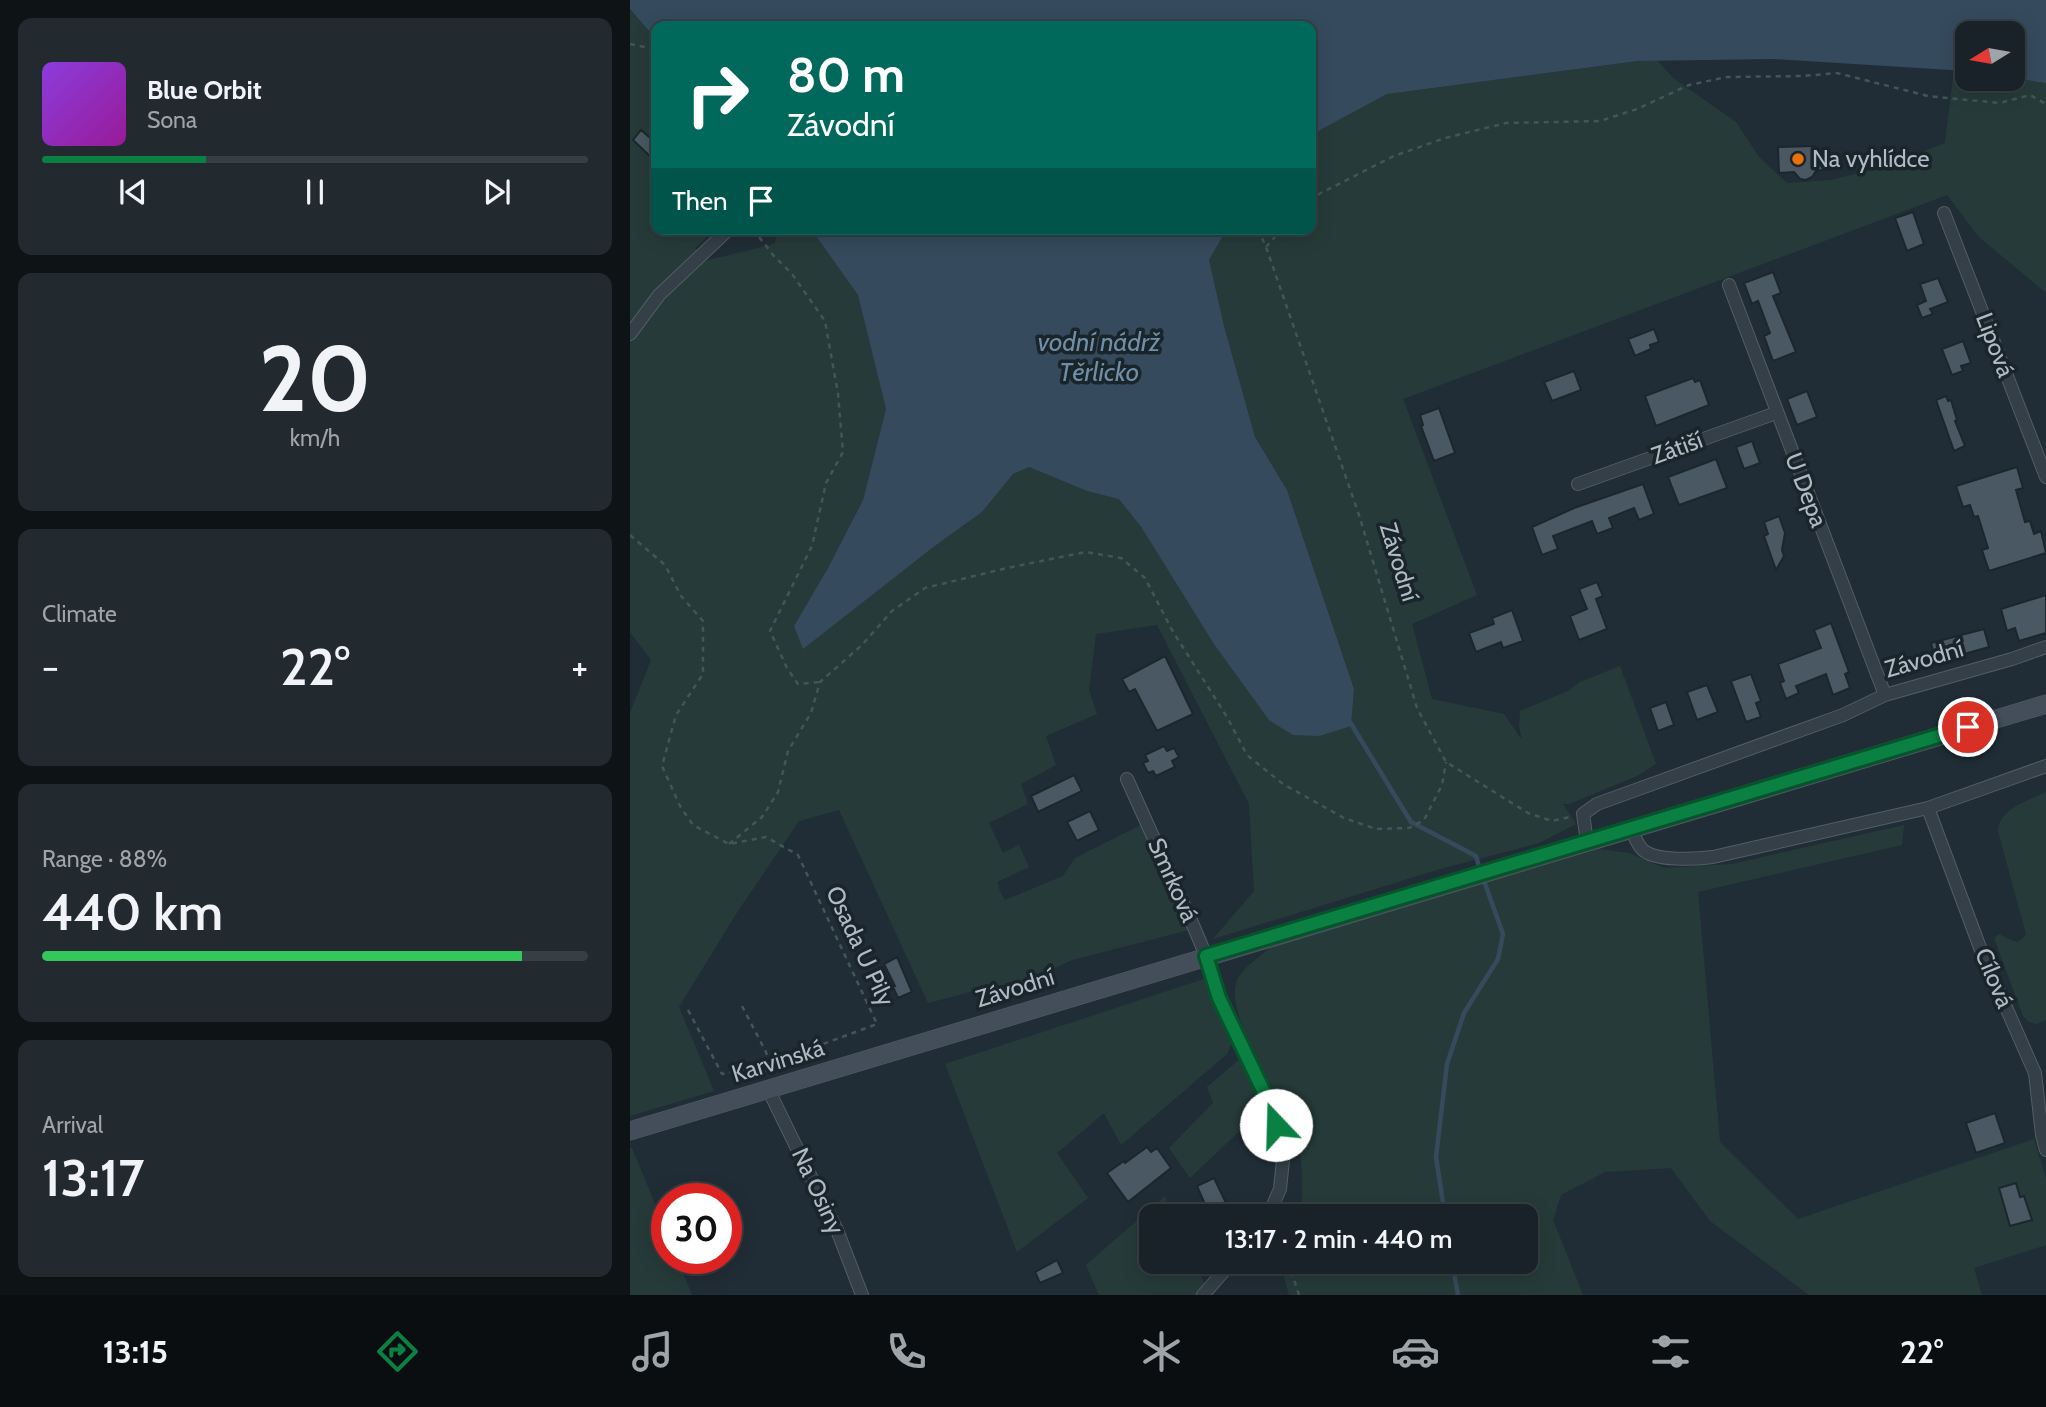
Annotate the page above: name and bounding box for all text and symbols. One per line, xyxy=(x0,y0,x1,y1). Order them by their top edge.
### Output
north arrow xyxy=(1955,21,2025,91)
map controls xyxy=(1955,21,2025,91)
text: 80 m xyxy=(787,45,905,104)
icon: right xyxy=(672,49,763,140)
text: Blue Orbit xyxy=(147,74,262,106)
text: Závodní xyxy=(787,105,895,144)
text: Sona xyxy=(147,106,197,134)
place label: Na vyhlídce xyxy=(1812,144,1930,173)
marker: Na vyhlídce xyxy=(1790,151,1806,167)
icon: previous xyxy=(114,173,152,211)
icon: pause xyxy=(296,173,334,211)
icon: next xyxy=(478,173,516,211)
icon: arrive xyxy=(742,182,780,220)
text: Then xyxy=(672,185,728,217)
street label: Lipová xyxy=(1970,309,2021,382)
text: 20 xyxy=(259,323,371,434)
water label: vodní nádrž Těrlicko xyxy=(1038,326,1161,388)
text: km/h xyxy=(290,424,340,452)
street label: Zátiší xyxy=(1647,425,1706,470)
street label: U Depa xyxy=(1779,449,1834,532)
street label: Závodní xyxy=(1374,519,1425,605)
text: Climate xyxy=(42,600,117,628)
street label: Závodní xyxy=(1881,633,1967,684)
text: 22° xyxy=(280,635,350,698)
text: − xyxy=(42,643,59,690)
text: + xyxy=(571,643,588,690)
pin xyxy=(1938,697,1998,757)
icon: arrive xyxy=(1949,708,1987,746)
street label: Smrková xyxy=(1142,833,1205,927)
text: Range · 88% xyxy=(42,845,167,873)
text: 440 km xyxy=(42,880,223,943)
street label: Osada U Pily xyxy=(820,881,901,1010)
street label: Cílová xyxy=(1969,943,2020,1013)
street label: Závodní xyxy=(972,962,1058,1013)
street label: Karvinská xyxy=(728,1033,828,1088)
position arrow xyxy=(1239,1088,1313,1162)
text: Arrival xyxy=(42,1111,103,1139)
street label: Na Osiny xyxy=(786,1143,851,1239)
text: 13:17 xyxy=(42,1146,145,1209)
speed limit sign: 30 xyxy=(651,1183,742,1274)
text: 13:17 · 2 min · 440 m xyxy=(1225,1223,1452,1255)
icon: directions xyxy=(373,1327,422,1376)
icon: music xyxy=(628,1327,677,1376)
icon: phone xyxy=(882,1327,931,1376)
icon: climate xyxy=(1137,1327,1186,1376)
icon: car xyxy=(1391,1327,1440,1376)
icon: filters xyxy=(1646,1327,1695,1376)
text: 13:15 xyxy=(103,1332,168,1371)
text: 22° xyxy=(1900,1332,1943,1371)

